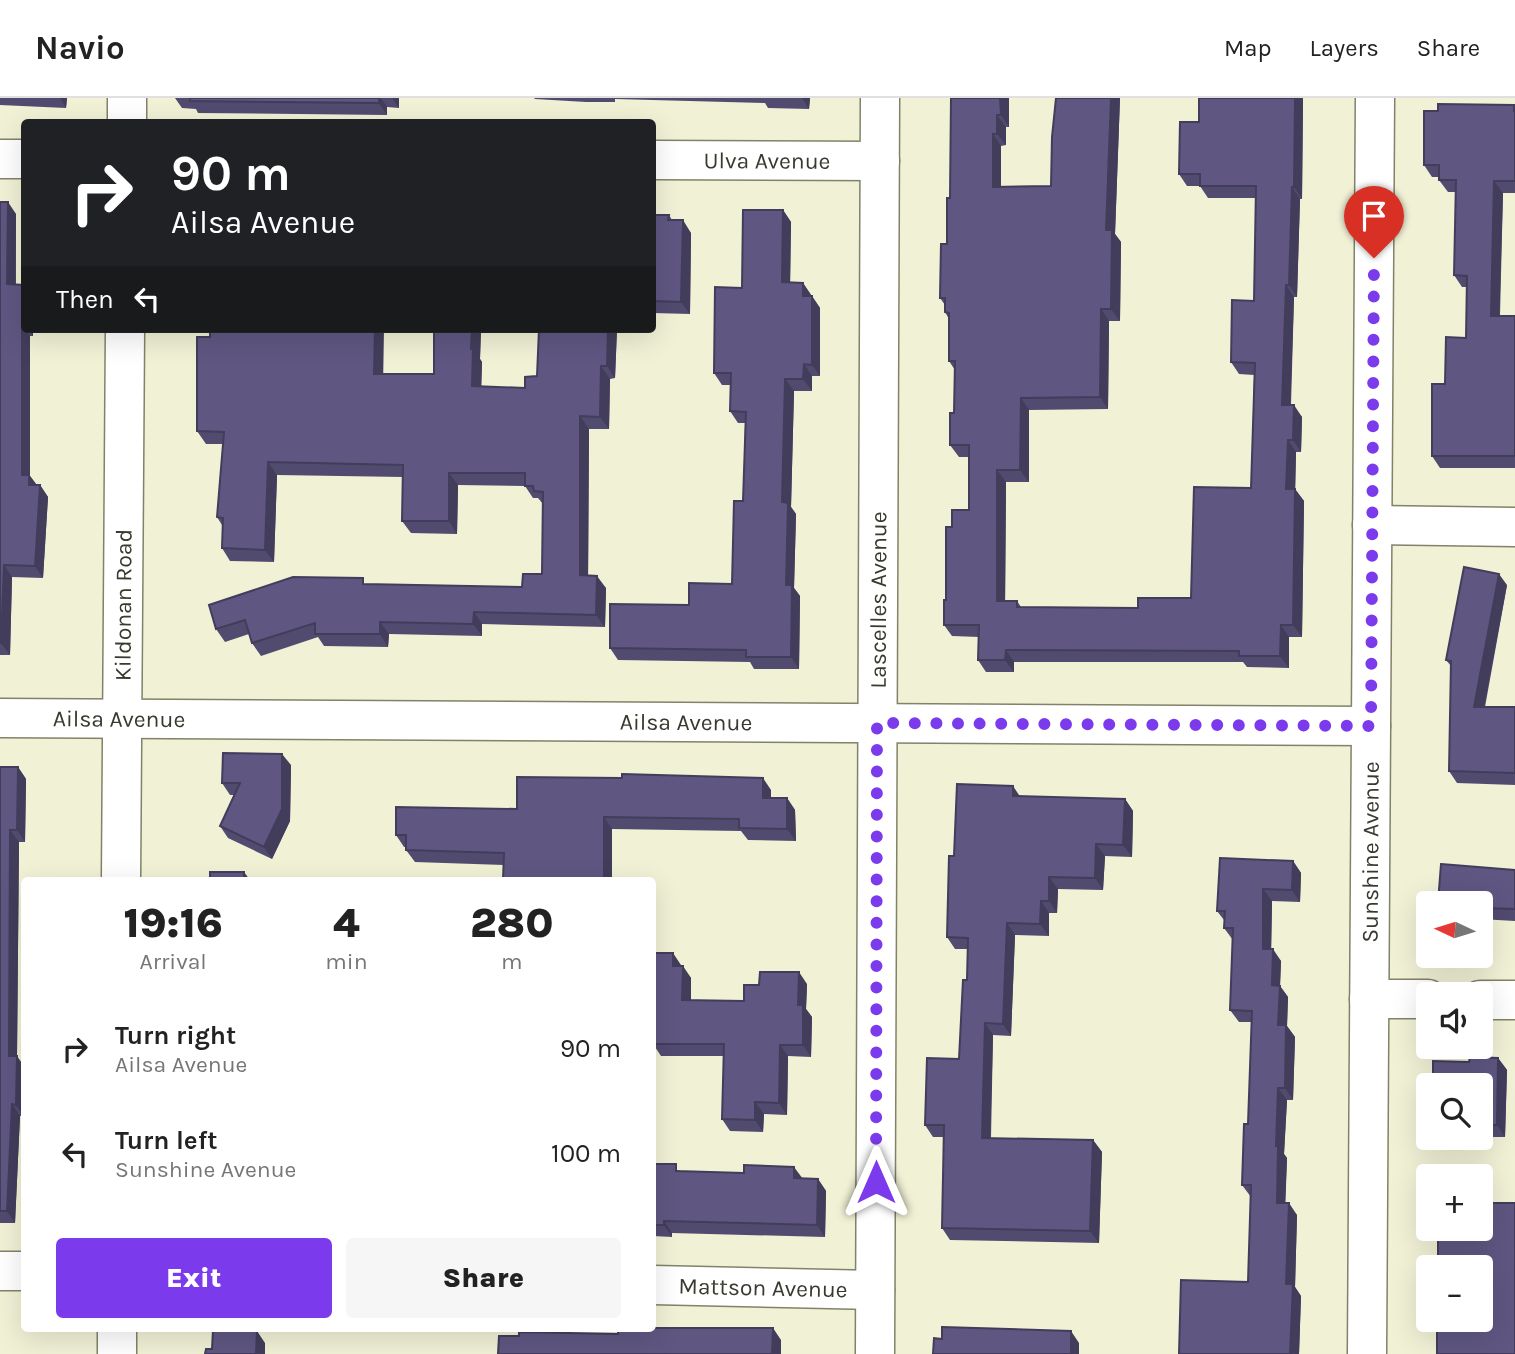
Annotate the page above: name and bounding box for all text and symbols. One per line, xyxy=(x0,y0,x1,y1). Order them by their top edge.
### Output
text: Navio xyxy=(35,29,125,67)
text: Map xyxy=(1224,34,1272,62)
text: Layers xyxy=(1310,34,1379,62)
text: Share xyxy=(1417,34,1480,62)
text: 90 m xyxy=(171,145,291,202)
icon: right xyxy=(56,147,147,238)
street label: Ulva Avenue xyxy=(703,147,831,175)
pin xyxy=(1344,186,1404,258)
icon: arrive xyxy=(1355,197,1393,235)
text: Ailsa Avenue xyxy=(171,204,355,241)
icon: left xyxy=(128,280,166,318)
text: Then xyxy=(56,284,114,315)
street label: Lascelles Avenue xyxy=(865,511,892,689)
street label: Kildonan Road xyxy=(109,529,138,681)
street label: Ailsa Avenue xyxy=(53,705,185,733)
street label: Ailsa Avenue xyxy=(620,709,752,736)
street label: Sunshine Avenue xyxy=(1357,761,1385,943)
north arrow xyxy=(1416,891,1493,968)
map controls xyxy=(1416,891,1493,1332)
text: 19:16 xyxy=(124,898,223,948)
text: 4 xyxy=(333,898,360,948)
text: 280 xyxy=(470,898,553,948)
text: Arrival xyxy=(139,948,207,975)
text: min xyxy=(325,948,368,975)
text: m xyxy=(501,948,523,975)
button: sound xyxy=(1416,982,1493,1059)
text: Turn right xyxy=(115,1020,236,1051)
icon: right xyxy=(56,1030,94,1068)
text: 90 m xyxy=(560,1033,621,1064)
text: Ailsa Avenue xyxy=(115,1051,247,1078)
button: search xyxy=(1416,1073,1493,1150)
text: Turn left xyxy=(115,1125,217,1156)
icon: left xyxy=(56,1135,94,1173)
text: 100 m xyxy=(551,1138,621,1169)
position arrow xyxy=(839,1145,913,1219)
text: Sunshine Avenue xyxy=(115,1156,296,1183)
button: + xyxy=(1416,1164,1493,1241)
button: Exit xyxy=(56,1238,332,1318)
button: Share xyxy=(346,1238,621,1318)
button: − xyxy=(1416,1255,1493,1332)
street label: Mattson Avenue xyxy=(678,1273,848,1303)

